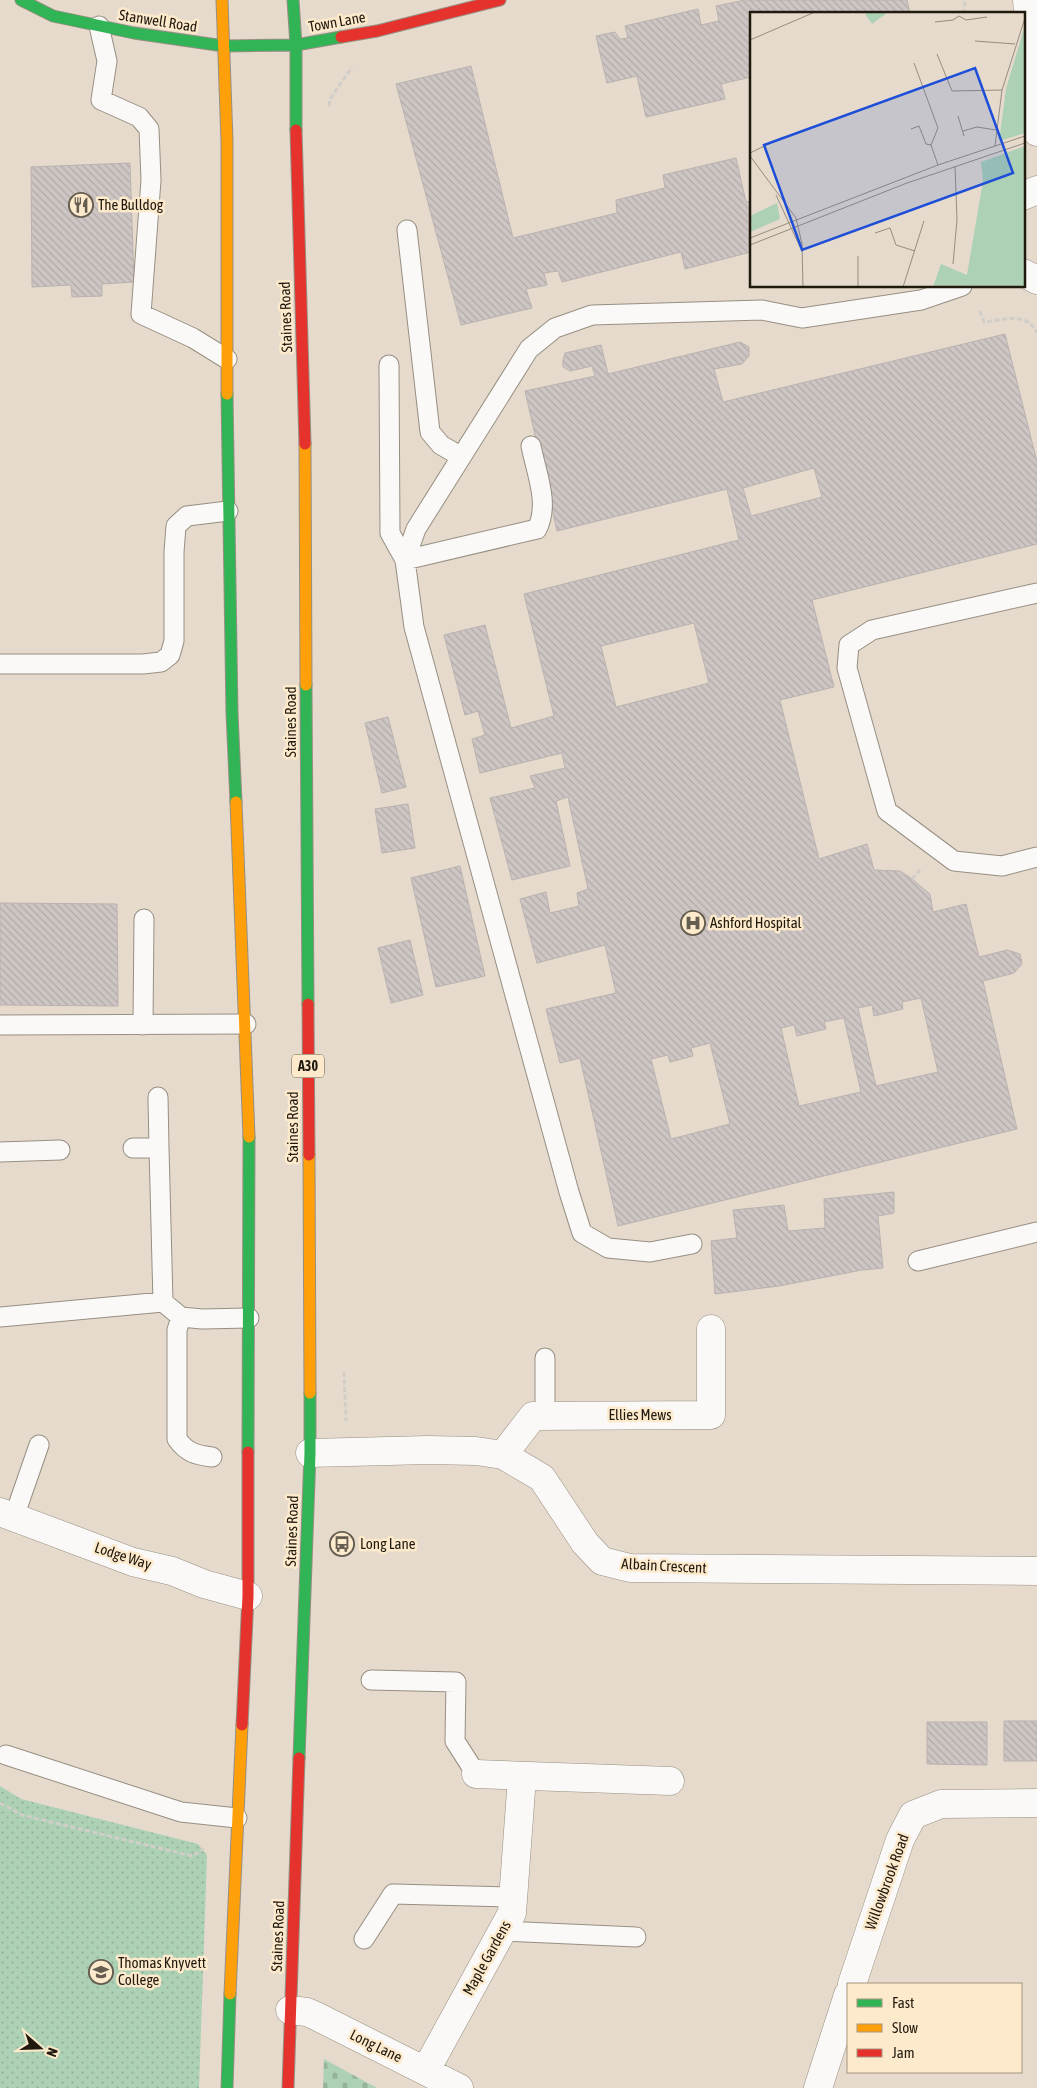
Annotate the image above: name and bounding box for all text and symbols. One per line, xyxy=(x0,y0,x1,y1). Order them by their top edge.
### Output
street label: Stanwell Road xyxy=(118,6,198,35)
street label: Town Lane xyxy=(307,8,367,35)
inset map xyxy=(750,12,1024,288)
restaurant icon: The Bulldog xyxy=(68,192,94,218)
place label: The Bulldog xyxy=(98,196,164,213)
street label: Staines Road xyxy=(276,281,295,353)
street label: Staines Road xyxy=(282,686,299,758)
hospital icon: Ashford Hospital xyxy=(680,910,706,936)
place label: Ashford Hospital xyxy=(710,914,802,931)
road number: A30 xyxy=(292,1054,324,1078)
street label: Staines Road xyxy=(284,1091,301,1163)
street label: Ellies Mews xyxy=(609,1406,671,1423)
street label: Staines Road xyxy=(282,1495,301,1567)
bus stop icon: Long Lane xyxy=(329,1531,355,1557)
place label: Long Lane xyxy=(360,1535,416,1552)
street label: Lodge Way xyxy=(93,1538,154,1573)
street label: Albain Crescent xyxy=(621,1555,707,1576)
street label: Willowbrook Road xyxy=(861,1832,912,1932)
street label: Staines Road xyxy=(268,1900,287,1972)
street label: Maple Gardens xyxy=(459,1917,514,1998)
place label: Thomas Knyvett College xyxy=(118,1954,206,1988)
school or university icon: Thomas Knyvett College xyxy=(88,1959,114,1985)
legend xyxy=(847,1983,1022,2073)
text: Fast xyxy=(892,1994,914,2011)
text: Slow xyxy=(892,2019,918,2036)
north arrow xyxy=(15,2023,65,2073)
street label: Long Lane xyxy=(348,2026,405,2065)
text: Jam xyxy=(892,2044,915,2061)
text: N xyxy=(43,2046,61,2059)

